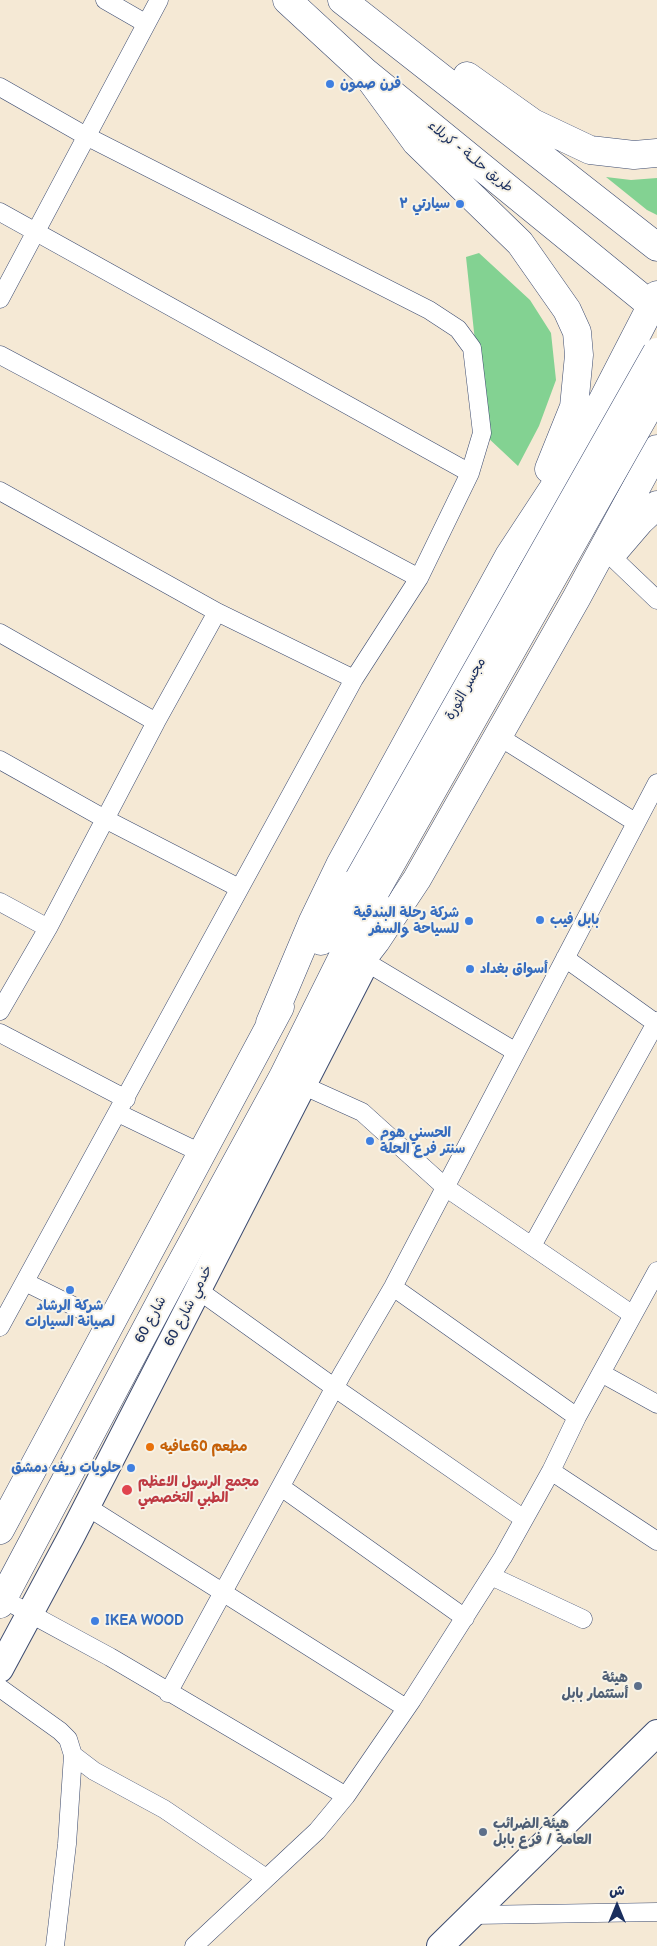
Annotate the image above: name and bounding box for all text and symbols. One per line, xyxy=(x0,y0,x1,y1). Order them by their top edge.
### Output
place label: فرن صمون xyxy=(340,76,401,92)
marker: فرن صمون xyxy=(324,78,336,90)
street label: طريق حلــة - كربلاء xyxy=(424,117,516,197)
place label: سيارتي ٣ xyxy=(399,196,450,212)
marker: سيارتي ٣ xyxy=(454,198,466,210)
street label: مجسر الثورة xyxy=(442,655,490,723)
place label: شركة رحلة البندقية للسياحة والسفر xyxy=(353,905,459,938)
place label: بابل فيب xyxy=(550,912,599,928)
marker: بابل فيب xyxy=(534,914,546,926)
marker: شركة رحلة البندقية للسياحة والسفر xyxy=(463,915,475,927)
place label: أسواق بغداد xyxy=(480,961,548,977)
marker: أسواق بغداد xyxy=(464,963,476,975)
place label: الحسني هوم سنتر فرع الحلة xyxy=(380,1125,465,1158)
marker: الحسني هوم سنتر فرع الحلة xyxy=(364,1135,376,1147)
street label: خدمي شارع 60 xyxy=(161,1262,217,1350)
marker: شركة الرشاد لصيانة السيارات xyxy=(64,1284,76,1296)
street label: شارع 60 xyxy=(132,1294,170,1346)
place label: شركة الرشاد لصيانة السيارات xyxy=(25,1298,115,1330)
place label: مطعم 60عافيه xyxy=(160,1439,248,1455)
marker: مطعم 60عافيه xyxy=(144,1441,156,1453)
place label: حلويات ريف دمشق xyxy=(11,1460,121,1476)
marker: حلويات ريف دمشق xyxy=(125,1462,137,1474)
place label: مجمع الرسول الاعظم الطبي التخصصي xyxy=(138,1474,259,1506)
marker: مجمع الرسول الاعظم الطبي التخصصي xyxy=(120,1483,134,1497)
place label: IKEA WOOD xyxy=(105,1613,184,1629)
marker: IKEA WOOD xyxy=(89,1615,101,1627)
place label: هيئة أستثمار بابل xyxy=(562,1670,628,1702)
marker: هيئة أستثمار بابل xyxy=(632,1680,644,1692)
place label: هيئة الضرائب العامة / فرع بابل xyxy=(493,1816,592,1848)
marker: هيئة الضرائب العامة / فرع بابل xyxy=(477,1826,489,1838)
north arrow xyxy=(592,1881,642,1931)
text: ش xyxy=(609,1882,625,1899)

